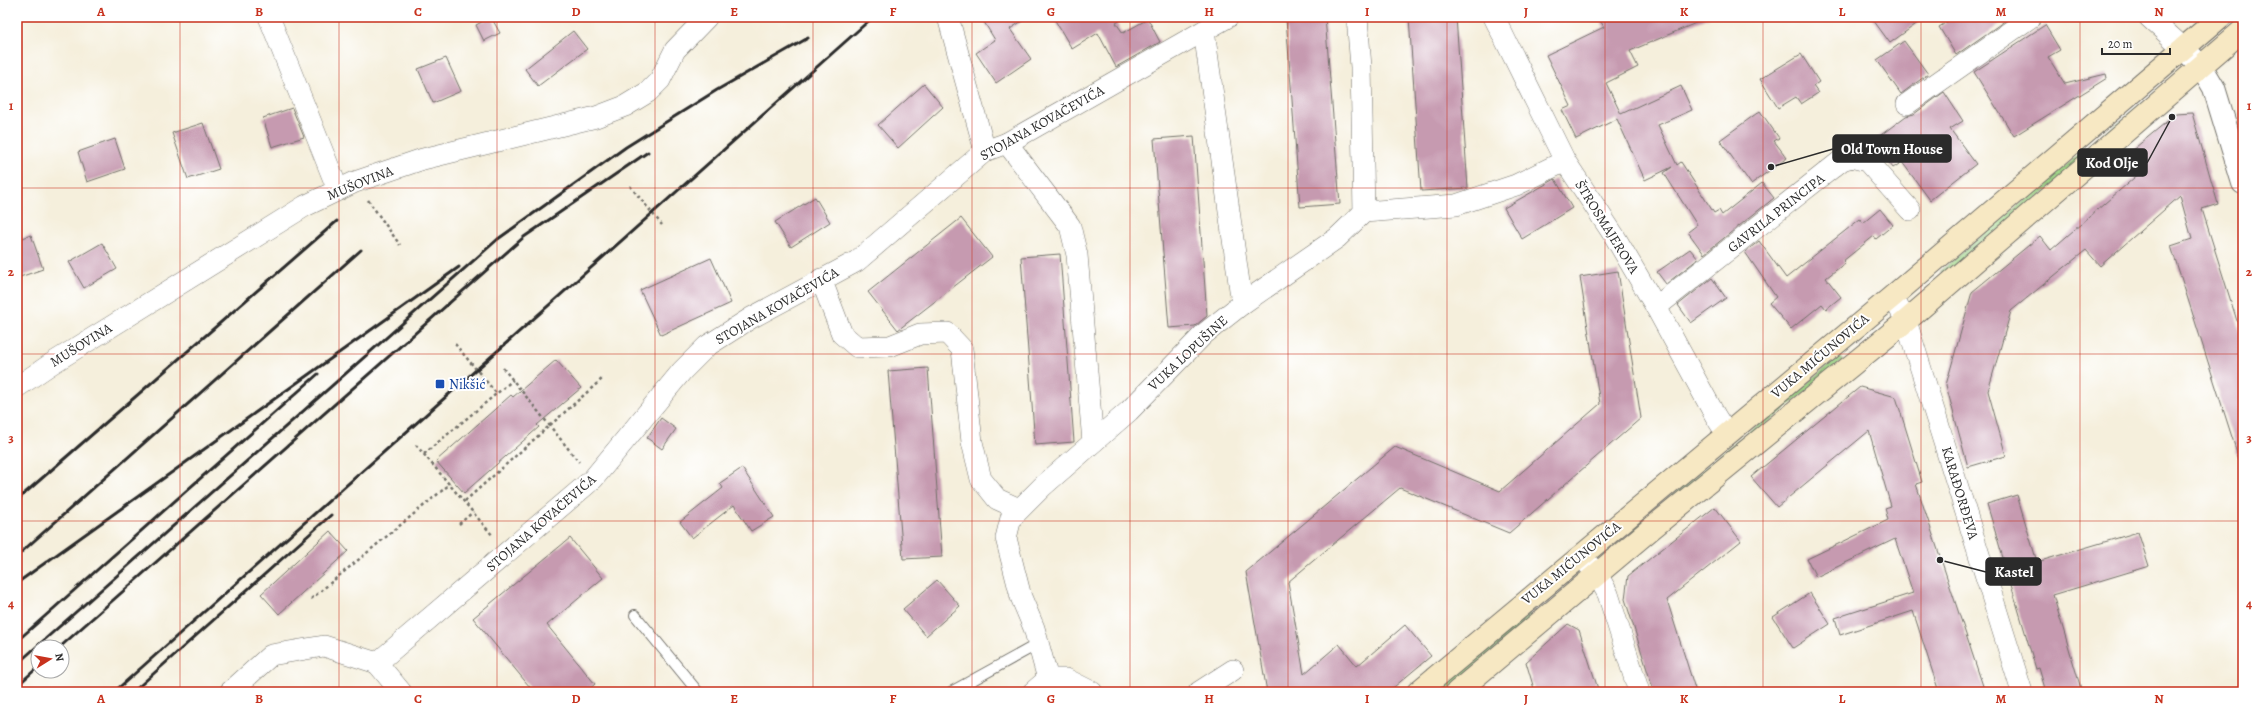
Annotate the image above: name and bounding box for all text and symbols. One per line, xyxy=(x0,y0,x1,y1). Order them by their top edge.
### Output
text: A xyxy=(96,3,106,20)
text: B xyxy=(255,3,263,20)
text: C xyxy=(414,3,422,20)
text: D xyxy=(571,3,581,20)
text: E xyxy=(730,3,738,20)
text: F xyxy=(890,3,897,20)
text: G xyxy=(1047,3,1055,20)
text: H xyxy=(1204,3,1214,20)
text: I xyxy=(1365,3,1370,20)
text: J xyxy=(1524,3,1528,20)
text: K xyxy=(1680,3,1689,20)
text: L xyxy=(1839,3,1846,20)
text: M xyxy=(1996,3,2007,20)
text: N xyxy=(2154,3,2164,20)
scale bar xyxy=(2102,30,2170,56)
text: 20 m xyxy=(2108,36,2132,52)
street label: STOJANA KOVAČEVIĆA xyxy=(976,80,1108,165)
text: 1 xyxy=(9,97,14,114)
text: 1 xyxy=(2247,97,2252,114)
callout: Old Town House xyxy=(1833,135,1951,162)
text: Old Town House xyxy=(1841,139,1943,159)
callout: Kod Olje xyxy=(2078,149,2147,176)
text: Kod Olje xyxy=(2086,153,2138,173)
street label: MUŠOVINA xyxy=(324,161,397,205)
street label: GAVRILA PRINCIPA xyxy=(1724,169,1829,257)
street label: ŠTROSMAJEROVA xyxy=(1571,177,1644,278)
text: 2 xyxy=(8,263,15,280)
street label: STOJANA KOVAČEVIĆA xyxy=(712,263,843,349)
text: 2 xyxy=(2246,263,2253,280)
street label: VUKA MIĆUNOVIĆA xyxy=(1766,309,1874,403)
street label: VUKA LOPUŠINE xyxy=(1143,311,1232,396)
street label: MUŠOVINA xyxy=(46,318,116,372)
place label: Nikšić xyxy=(449,375,485,394)
marker: Nikšić xyxy=(434,378,446,390)
text: 3 xyxy=(8,429,14,446)
text: 3 xyxy=(2246,429,2252,446)
street label: KARAĐORĐEVA xyxy=(1937,444,1983,543)
street label: STOJANA KOVAČEVIĆA xyxy=(482,470,600,576)
street label: VUKA MIĆUNOVIĆA xyxy=(1517,517,1625,610)
callout: Kastel xyxy=(1986,558,2041,585)
text: Kastel xyxy=(1995,562,2033,582)
text: 4 xyxy=(8,595,14,612)
text: 4 xyxy=(2246,595,2252,612)
north arrow xyxy=(30,639,70,679)
text: N xyxy=(51,652,67,663)
text: A xyxy=(96,690,106,707)
text: B xyxy=(255,690,263,707)
text: C xyxy=(414,690,422,707)
text: D xyxy=(571,690,581,707)
text: E xyxy=(730,690,738,707)
text: F xyxy=(890,690,897,707)
text: G xyxy=(1047,690,1055,707)
text: H xyxy=(1204,690,1214,707)
text: I xyxy=(1365,690,1370,707)
text: J xyxy=(1524,690,1528,707)
text: K xyxy=(1680,690,1689,707)
text: L xyxy=(1839,690,1846,707)
text: M xyxy=(1996,690,2007,707)
text: N xyxy=(2154,690,2164,707)

